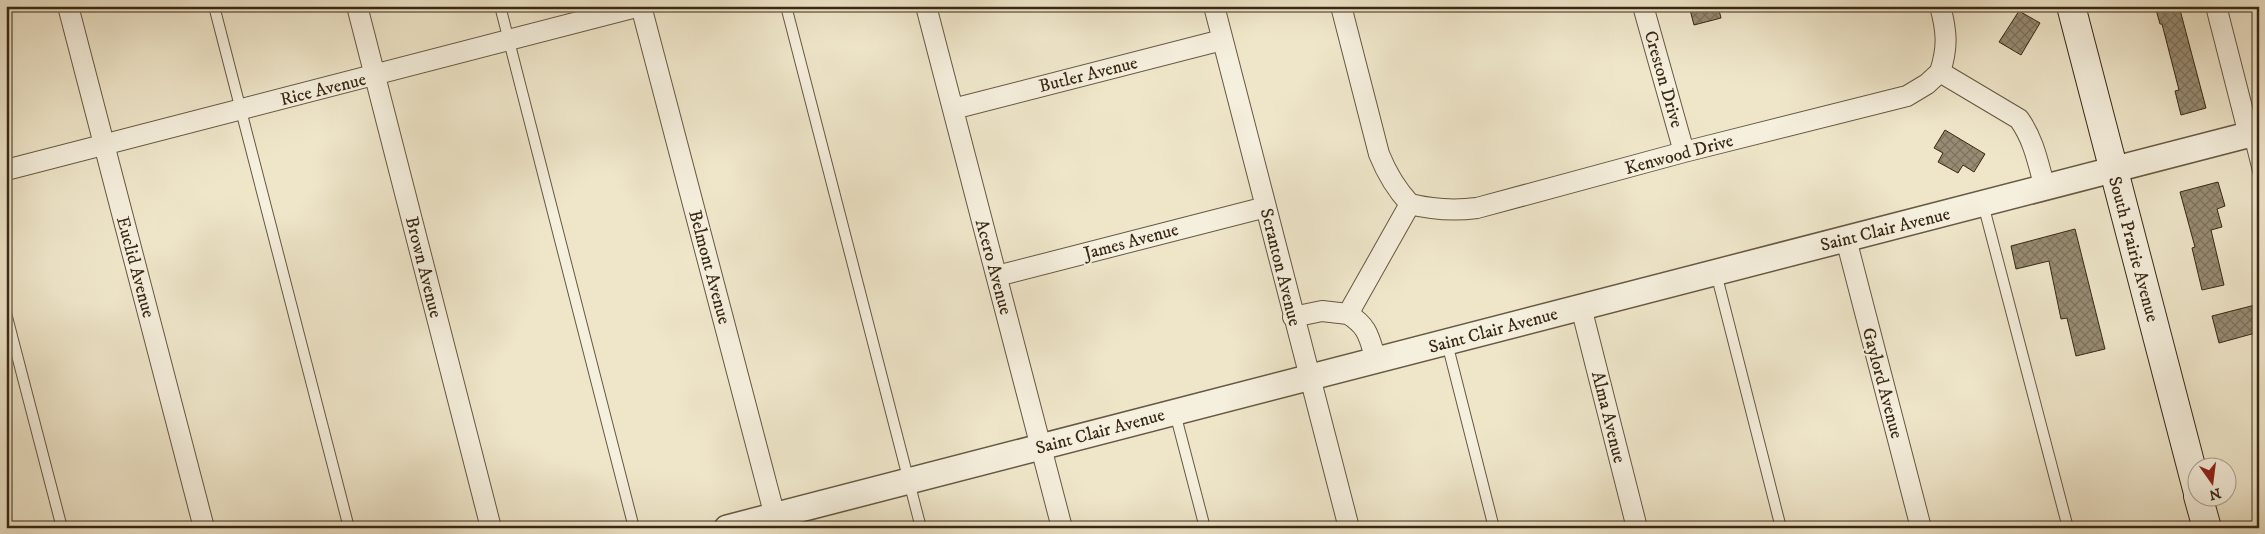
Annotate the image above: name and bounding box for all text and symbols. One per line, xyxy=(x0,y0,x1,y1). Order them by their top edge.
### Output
street label: Creston Drive xyxy=(1639,28,1687,130)
street label: Butler Avenue xyxy=(1037,52,1140,98)
street label: Rice Avenue xyxy=(278,69,368,111)
street label: Kenwood Drive xyxy=(1623,130,1736,180)
street label: South Prairie Avenue xyxy=(2103,174,2163,325)
street label: Saint Clair Avenue xyxy=(1818,203,1952,257)
street label: Scranton Avenue xyxy=(1255,206,1305,328)
street label: Belmont Avenue xyxy=(683,208,735,327)
street label: Euclid Avenue xyxy=(111,214,159,320)
street label: Brown Avenue xyxy=(400,214,446,320)
street label: Acero Avenue xyxy=(970,217,1016,317)
street label: James Avenue xyxy=(1080,219,1181,266)
street label: Saint Clair Avenue xyxy=(1426,303,1560,359)
street label: Gaylord Avenue xyxy=(1857,325,1907,441)
street label: Alma Avenue xyxy=(1586,369,1630,465)
street label: Saint Clair Avenue xyxy=(1033,404,1167,460)
north arrow xyxy=(2188,456,2238,506)
text: N xyxy=(2207,484,2223,504)

